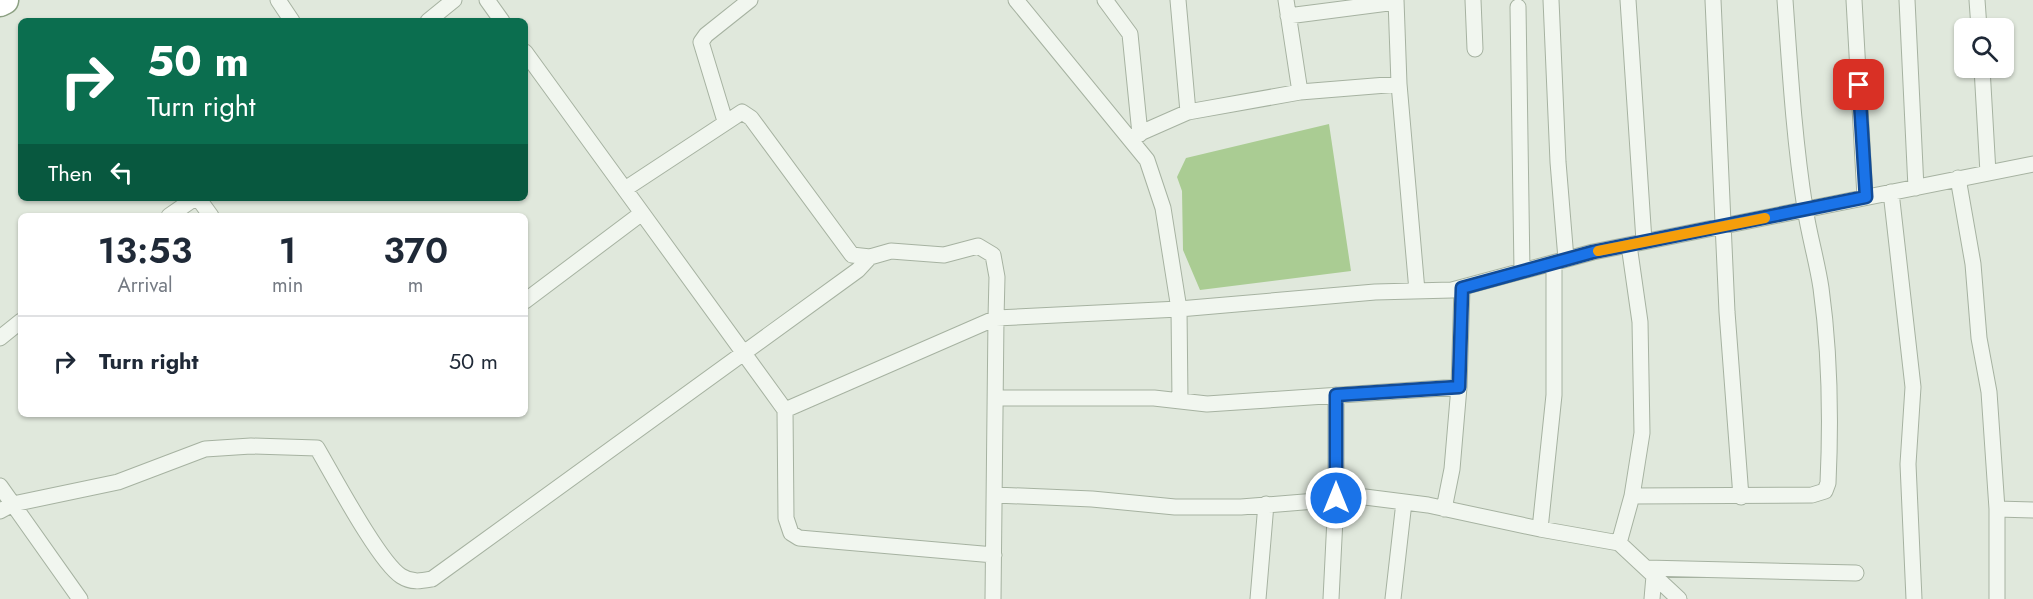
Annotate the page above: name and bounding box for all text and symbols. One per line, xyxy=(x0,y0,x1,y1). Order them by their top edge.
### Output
map controls xyxy=(1954,18,2014,78)
button: search xyxy=(1954,18,2014,78)
text: 50 m xyxy=(147,31,249,92)
icon: right xyxy=(48,42,126,120)
pin xyxy=(1833,59,1884,110)
icon: arrive xyxy=(1842,68,1875,101)
text: Turn right xyxy=(147,87,255,126)
icon: left xyxy=(105,156,138,189)
text: Then xyxy=(48,157,93,189)
text: 13:53 xyxy=(98,224,192,276)
text: 1 xyxy=(279,224,297,276)
text: 370 xyxy=(383,224,448,276)
text: Arrival xyxy=(117,271,173,300)
text: min xyxy=(272,271,303,300)
text: m xyxy=(408,271,423,300)
icon: right xyxy=(48,345,81,378)
text: Turn right xyxy=(99,345,199,377)
text: 50 m xyxy=(449,345,498,377)
position arrow xyxy=(1304,466,1368,530)

